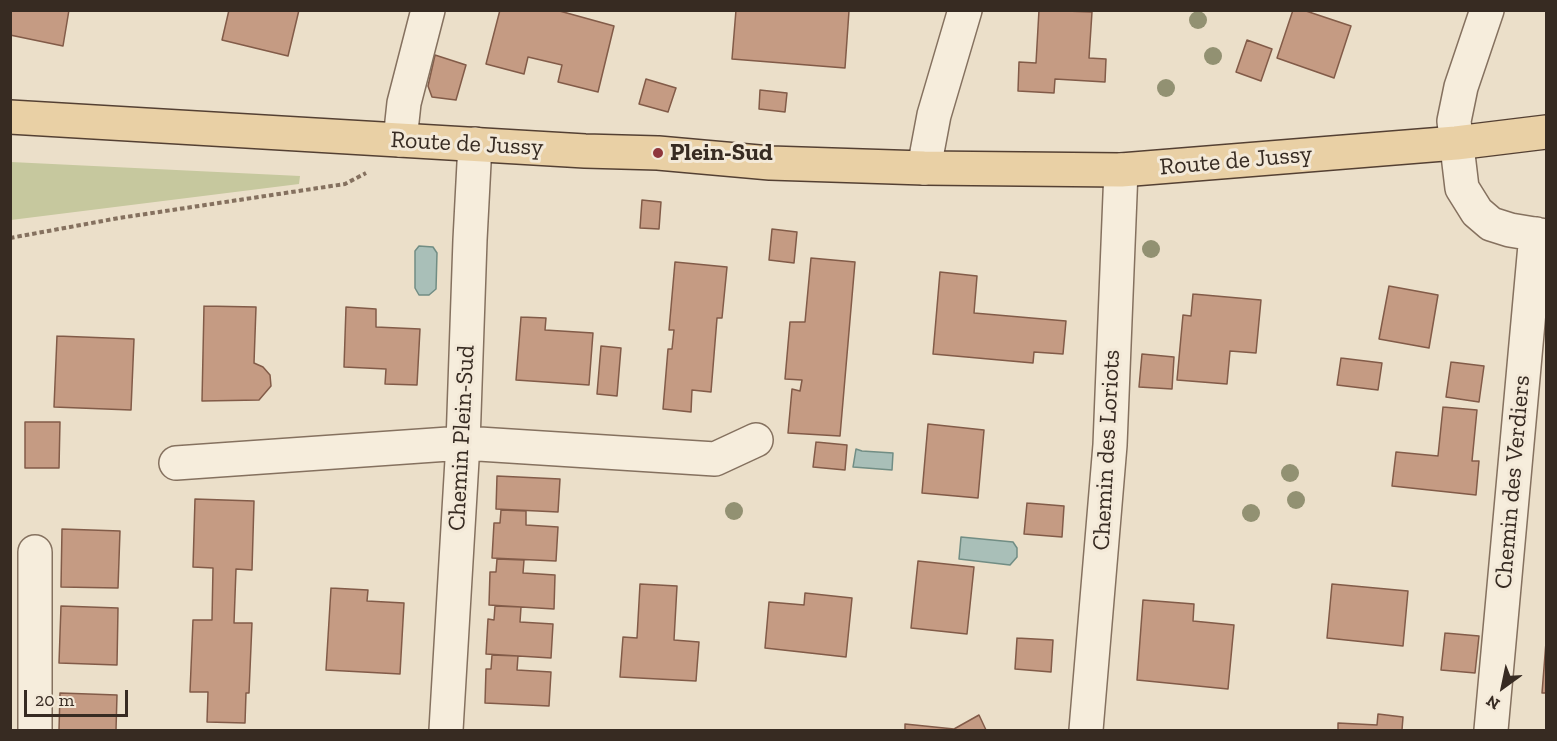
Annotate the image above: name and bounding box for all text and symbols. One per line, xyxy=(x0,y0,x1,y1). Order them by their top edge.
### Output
street label: Route de Jussy xyxy=(390,126,544,162)
place label: Plein-Sud xyxy=(670,139,773,167)
street label: Route de Jussy xyxy=(1159,140,1313,182)
marker: Plein-Sud xyxy=(651,146,665,160)
street label: Chemin Plein-Sud xyxy=(443,344,481,532)
street label: Chemin des Loriots xyxy=(1087,349,1127,551)
street label: Chemin des Verdiers xyxy=(1489,374,1537,590)
north arrow xyxy=(1473,657,1533,717)
scale bar xyxy=(27,678,130,716)
text: 20 m xyxy=(35,689,74,711)
text: N xyxy=(1483,691,1503,714)

